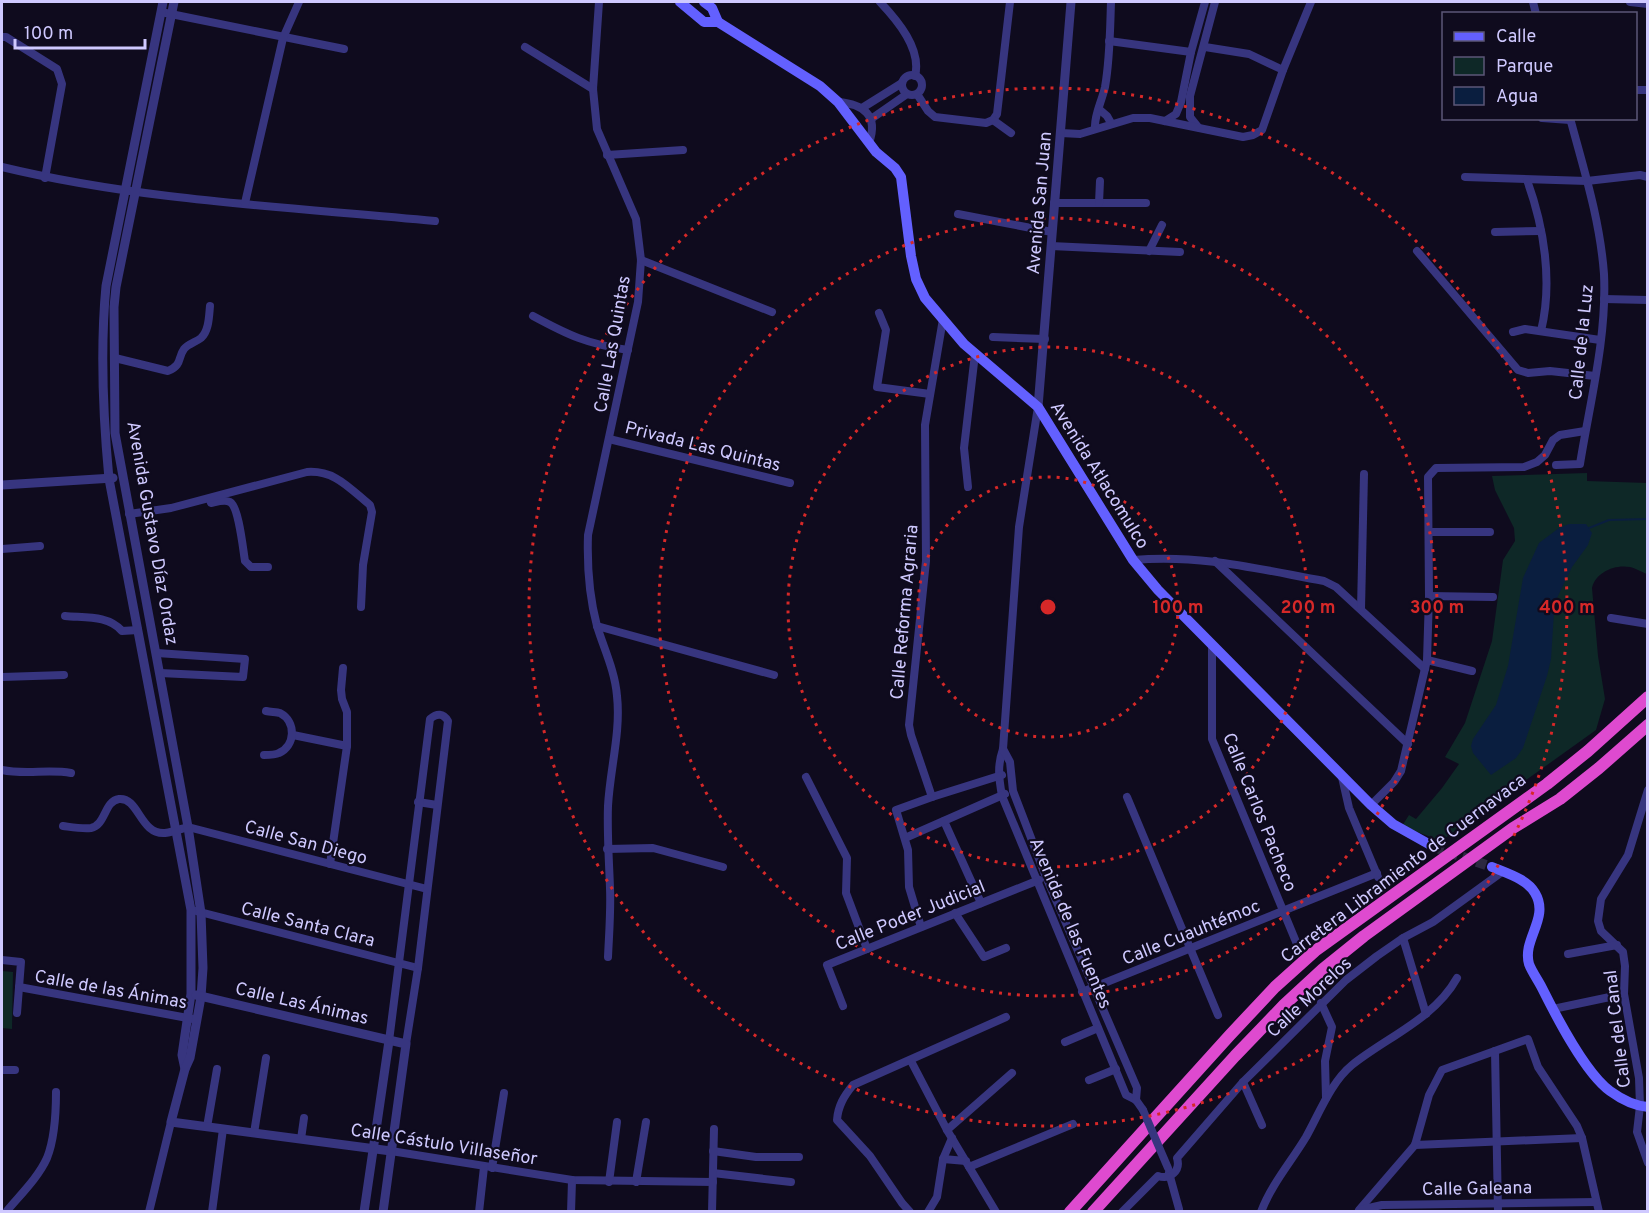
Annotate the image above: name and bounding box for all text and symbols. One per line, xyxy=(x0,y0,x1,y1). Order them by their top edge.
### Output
scale bar xyxy=(15,12,146,50)
legend xyxy=(1442,12,1637,120)
text: 100 m xyxy=(24,23,73,46)
text: Calle xyxy=(1496,26,1536,49)
text: Parque xyxy=(1496,56,1553,79)
text: Agua xyxy=(1496,86,1538,109)
street label: Avenida San Juan xyxy=(1023,131,1058,276)
street label: Calle Las Quintas xyxy=(590,274,637,415)
street label: Calle de la Luz xyxy=(1565,283,1600,401)
street label: Avenida Atlacomulco xyxy=(1044,398,1153,554)
street label: Privada Las Quintas xyxy=(622,417,783,478)
street label: Avenida Gustavo Díaz Ordaz xyxy=(120,419,183,647)
street label: Calle Reforma Agraria xyxy=(886,524,925,701)
centre of rings xyxy=(1038,597,1058,617)
text: 100 m xyxy=(1152,597,1204,620)
text: 200 m xyxy=(1280,597,1336,620)
text: 300 m xyxy=(1410,597,1464,620)
text: 400 m xyxy=(1539,597,1595,620)
street label: Calle Carlos Pacheco xyxy=(1216,730,1301,895)
street label: Carretera Libramiento de Cuernavaca xyxy=(1277,769,1531,969)
street label: Calle San Diego xyxy=(242,816,370,871)
street label: Avenida de las Fuentes xyxy=(1023,835,1116,1013)
street label: Calle Poder Judicial xyxy=(832,876,989,957)
street label: Calle Cuauhtémoc xyxy=(1119,895,1264,972)
street label: Calle Santa Clara xyxy=(238,898,377,953)
street label: Calle Morelos xyxy=(1263,953,1357,1043)
street label: Calle de las Ánimas xyxy=(33,964,189,1015)
street label: Calle del Canal xyxy=(1600,968,1637,1089)
street label: Calle Las Ánimas xyxy=(233,976,371,1031)
street label: Calle Cástulo Villaseñor xyxy=(349,1119,539,1172)
street label: Calle Galeana xyxy=(1422,1177,1532,1202)

